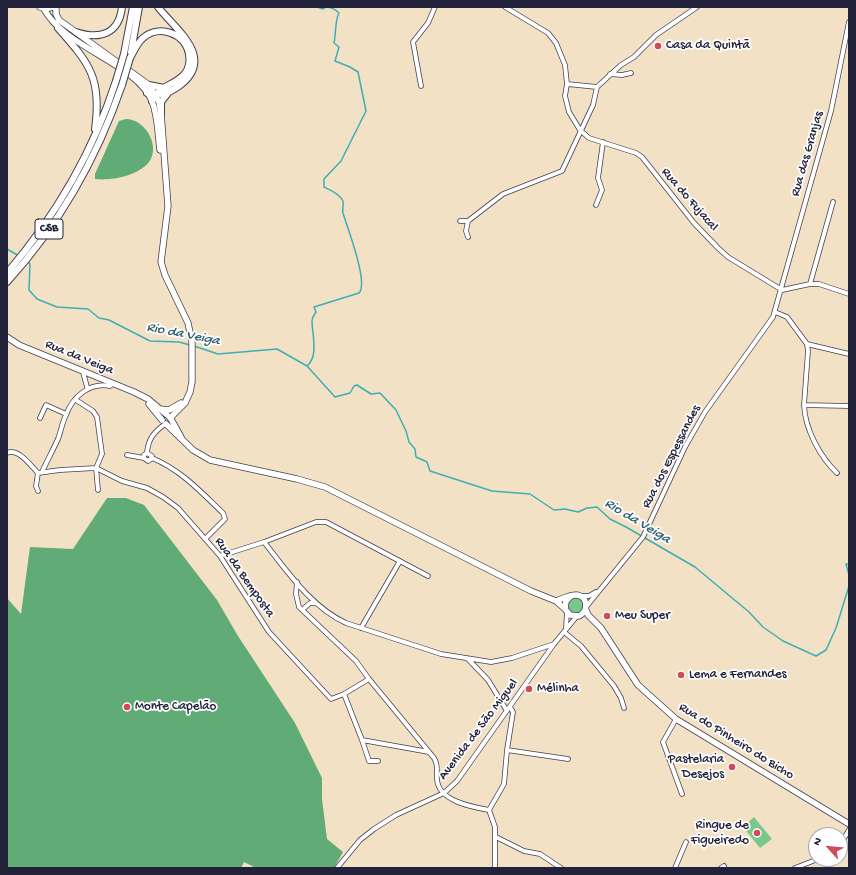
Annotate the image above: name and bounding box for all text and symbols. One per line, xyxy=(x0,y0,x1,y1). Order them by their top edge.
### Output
place label: Casa da Quintã xyxy=(666,38,750,54)
marker: Casa da Quintã xyxy=(653,41,663,51)
street label: Rua das Granjas xyxy=(788,110,828,198)
street label: Rua do Fujacal xyxy=(657,165,721,235)
road number: CSB xyxy=(35,219,63,239)
water label: Rio da Veiga xyxy=(145,320,221,350)
street label: Rua da Veiga xyxy=(42,337,116,379)
street label: Rua dos Espessandes xyxy=(639,403,705,511)
water label: Rio da Veiga xyxy=(601,496,673,548)
street label: Rua da Bemposta xyxy=(211,535,277,621)
place label: Meu Super xyxy=(615,608,670,624)
marker: Meu Super xyxy=(602,611,612,621)
place label: Lema e Fernandes xyxy=(689,667,786,683)
marker: Lema e Fernandes xyxy=(676,670,686,680)
street label: Avenida de São Miguel xyxy=(436,676,522,784)
place label: Mélinha xyxy=(537,681,579,697)
marker: Mélinha xyxy=(524,684,534,694)
place label: Monte Capelão xyxy=(135,699,216,715)
street label: Rua do Pinheiro do Bicho xyxy=(676,700,796,784)
marker: Monte Capelão xyxy=(122,702,132,712)
place label: Pastelaria Desejos xyxy=(668,752,724,783)
marker: Pastelaria Desejos xyxy=(727,762,737,772)
place label: Ringue de Figueiredo xyxy=(691,818,749,849)
north arrow xyxy=(808,827,848,867)
marker: Ringue de Figueiredo xyxy=(752,828,762,838)
text: N xyxy=(811,836,825,848)

